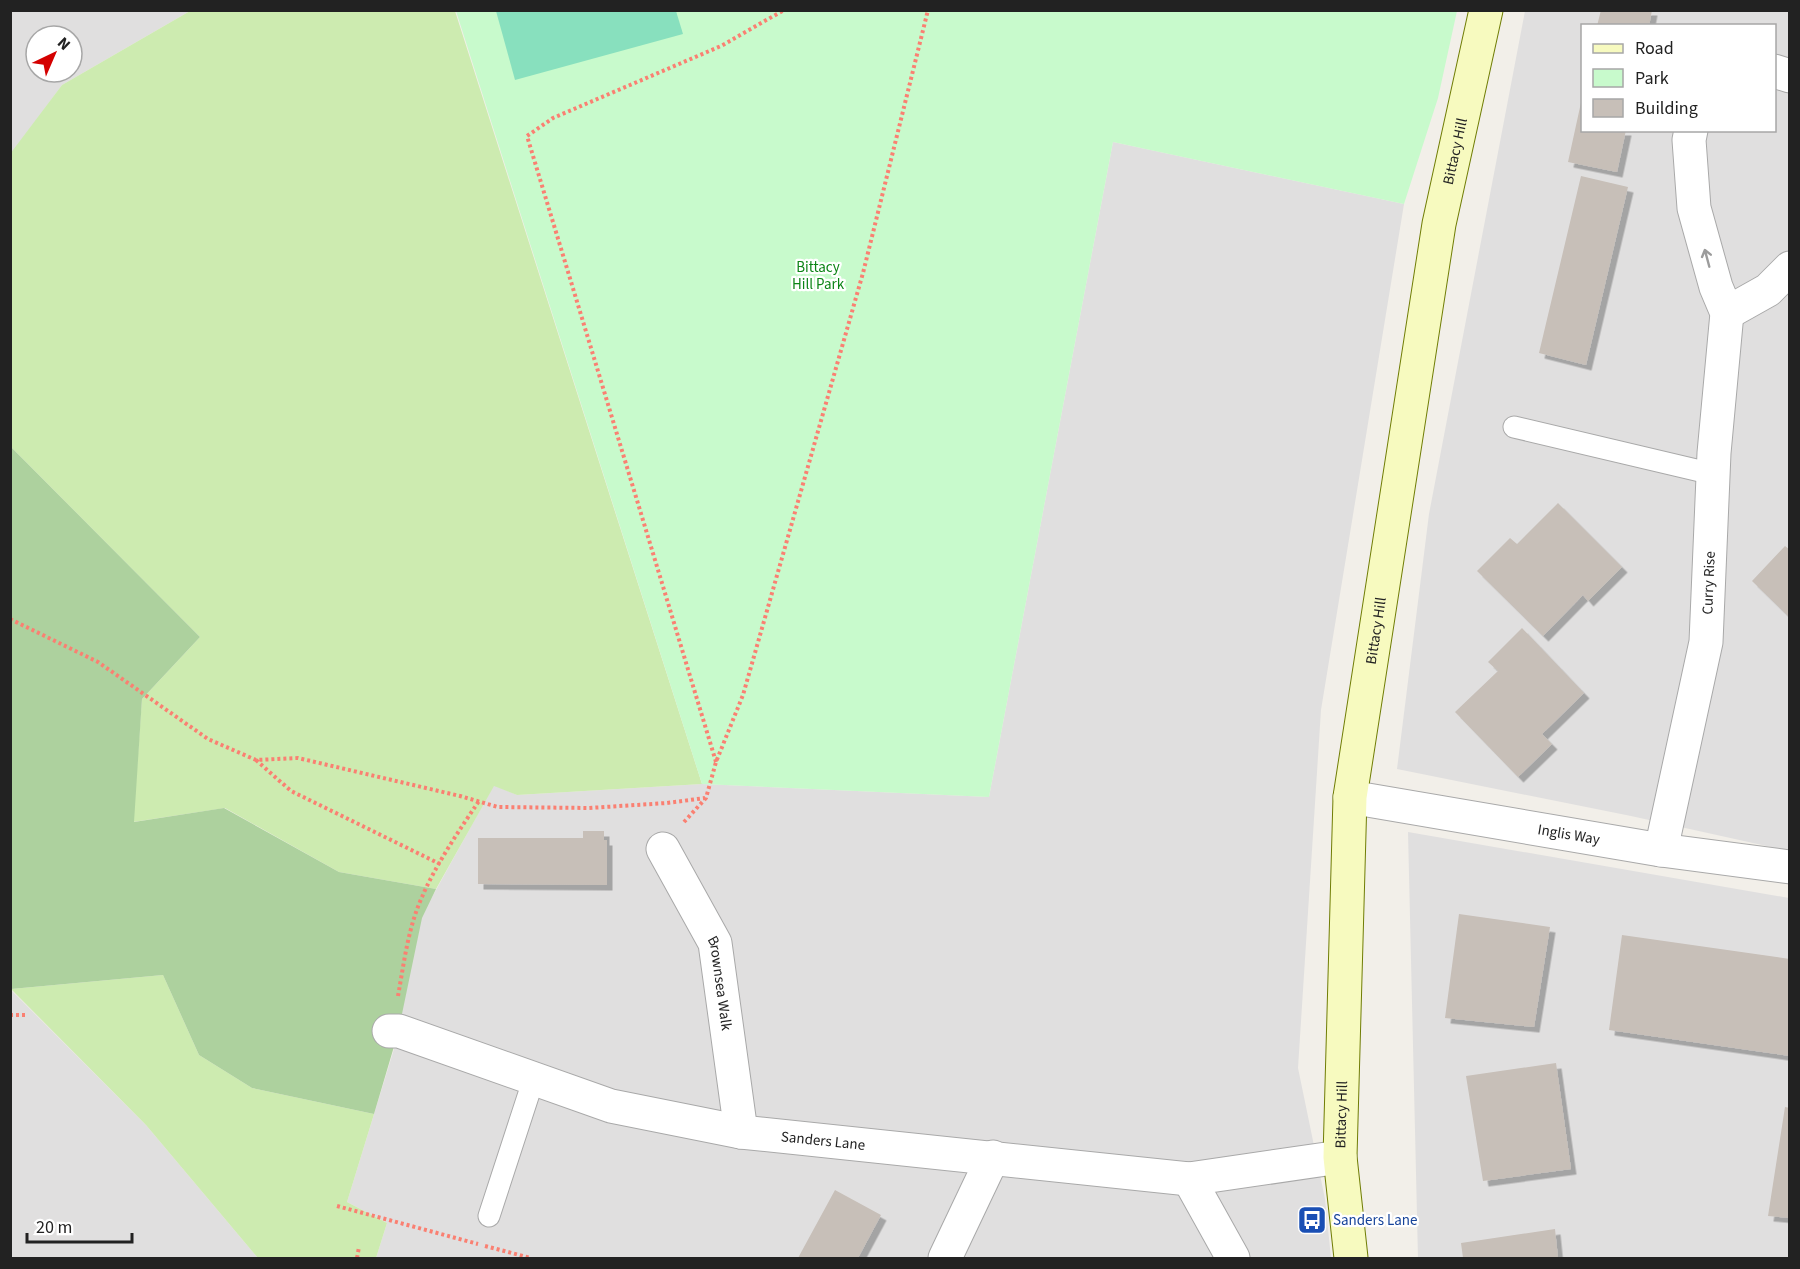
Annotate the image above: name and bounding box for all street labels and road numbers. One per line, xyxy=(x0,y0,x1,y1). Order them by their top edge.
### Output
street label: Bittacy Hill xyxy=(1437,116,1473,187)
street label: Curry Rise xyxy=(1697,551,1720,615)
street label: Bittacy Hill xyxy=(1360,595,1391,666)
street label: Inglis Way xyxy=(1536,819,1602,850)
street label: Brownsea Walk xyxy=(702,932,738,1032)
street label: Bittacy Hill xyxy=(1330,1080,1353,1149)
street label: Sanders Lane xyxy=(780,1126,866,1155)

